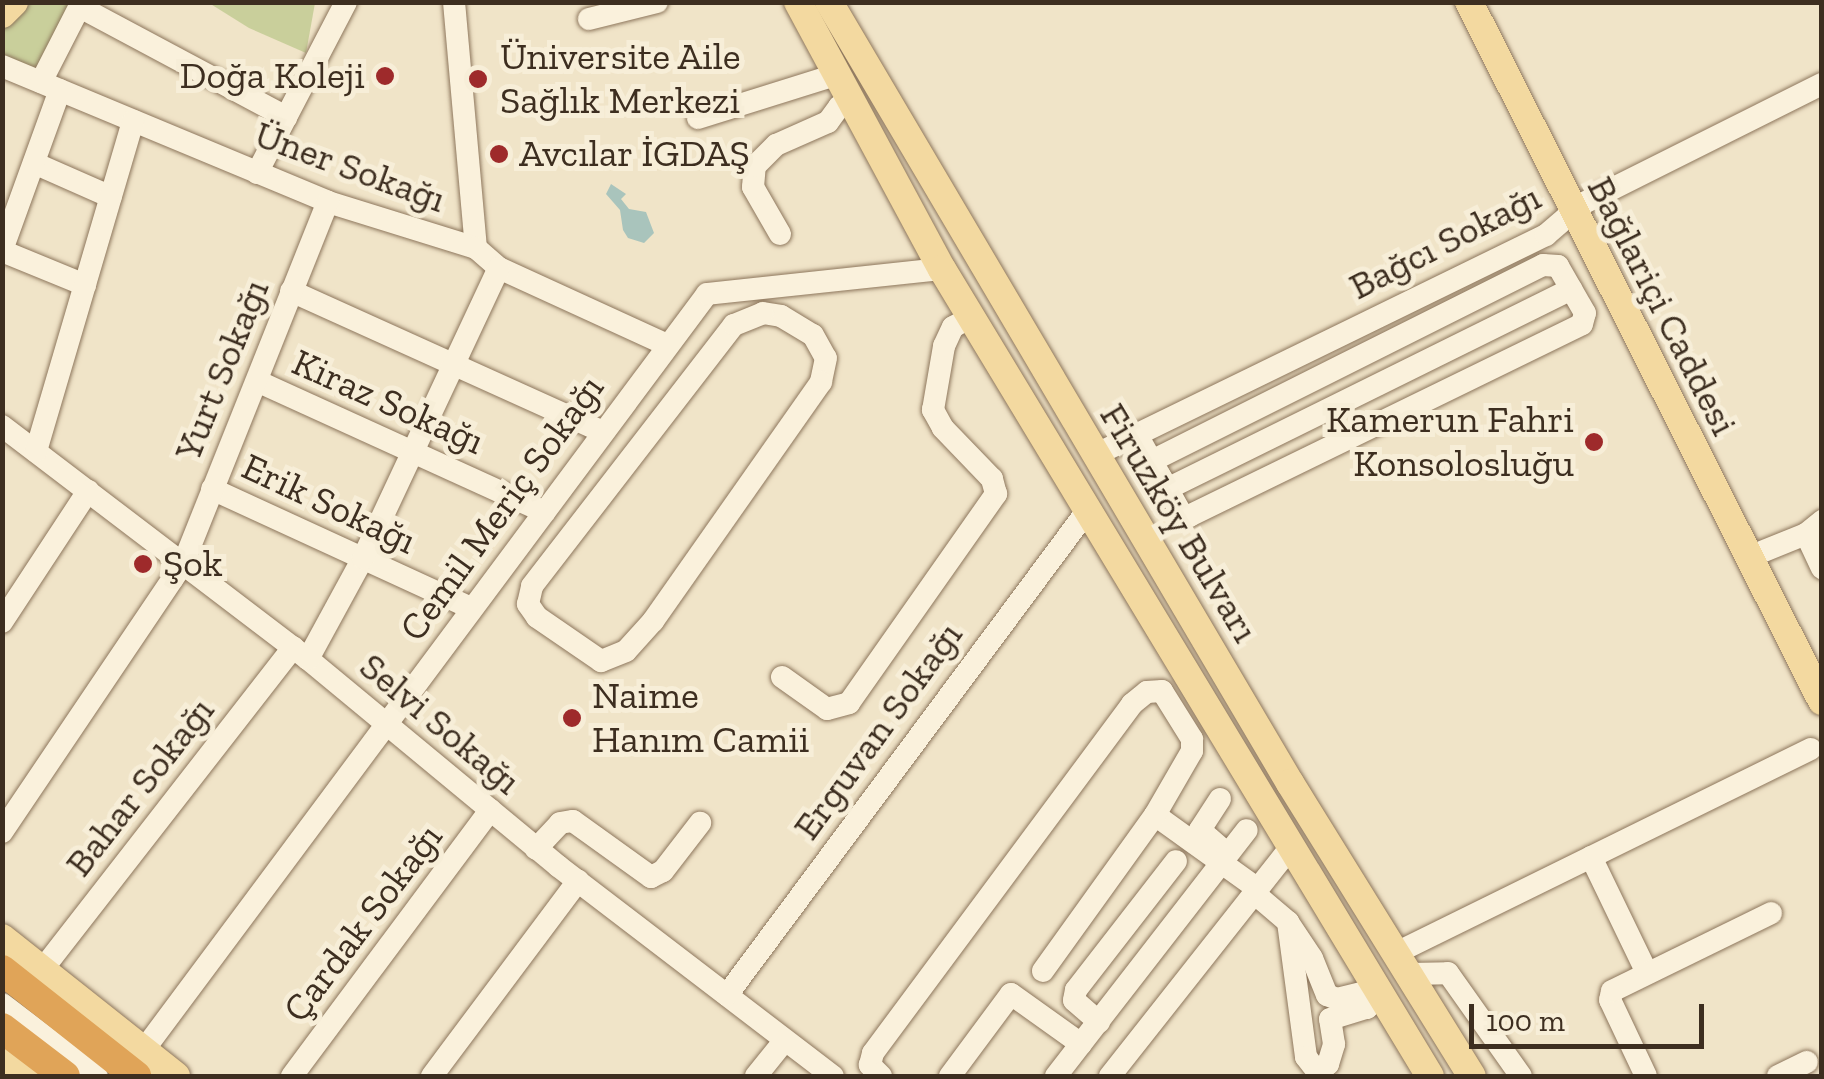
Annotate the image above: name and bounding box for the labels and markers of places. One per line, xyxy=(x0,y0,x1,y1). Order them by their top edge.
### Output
place label: Üniversite Aile Sağlık Merkezi xyxy=(500,34,742,123)
place label: Doğa Koleji xyxy=(180,53,365,99)
marker: Doğa Koleji xyxy=(374,65,396,87)
marker: Üniversite Aile Sağlık Merkezi xyxy=(465,66,491,92)
place label: Avcılar İGDAŞ xyxy=(519,131,750,177)
marker: Avcılar İGDAŞ xyxy=(488,143,510,165)
place label: Kamerun Fahri Konsolosluğu xyxy=(1326,397,1574,486)
marker: Kamerun Fahri Konsolosluğu xyxy=(1583,431,1605,453)
place label: Şok xyxy=(163,541,223,587)
marker: Şok xyxy=(132,553,154,575)
place label: Naime Hanım Camii xyxy=(592,673,809,762)
marker: Naime Hanım Camii xyxy=(561,707,583,729)

